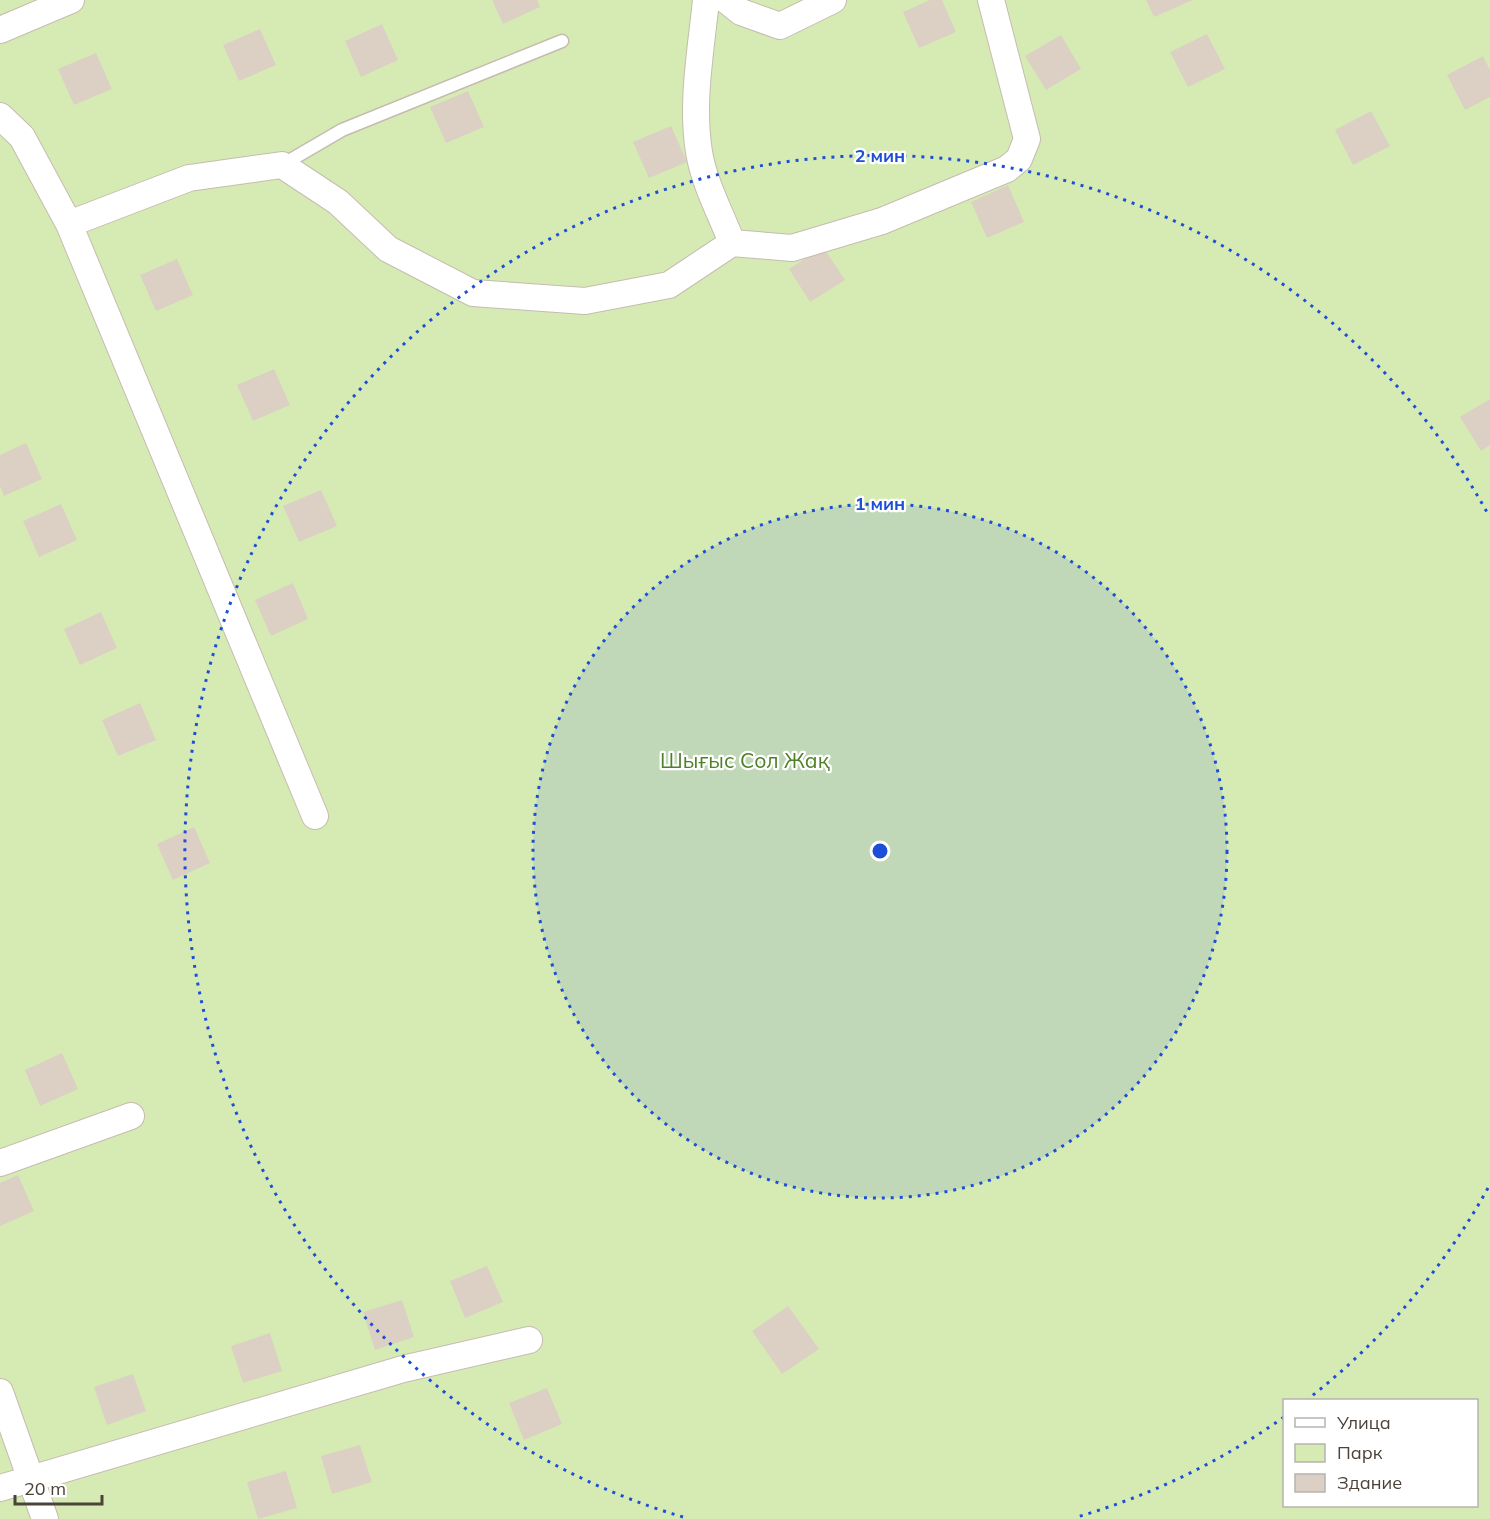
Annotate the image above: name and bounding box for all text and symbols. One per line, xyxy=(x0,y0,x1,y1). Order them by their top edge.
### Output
text: 2 мин xyxy=(855,144,905,167)
text: 1 мин xyxy=(855,492,905,515)
park label: Шығыс Сол Жақ xyxy=(660,747,830,773)
centre of rings xyxy=(870,841,890,861)
legend xyxy=(1283,1399,1478,1507)
text: Улица xyxy=(1336,1411,1391,1434)
text: Парк xyxy=(1337,1441,1383,1464)
scale bar xyxy=(15,1468,102,1506)
text: Здание xyxy=(1337,1471,1402,1494)
text: 20 m xyxy=(24,1477,66,1500)

